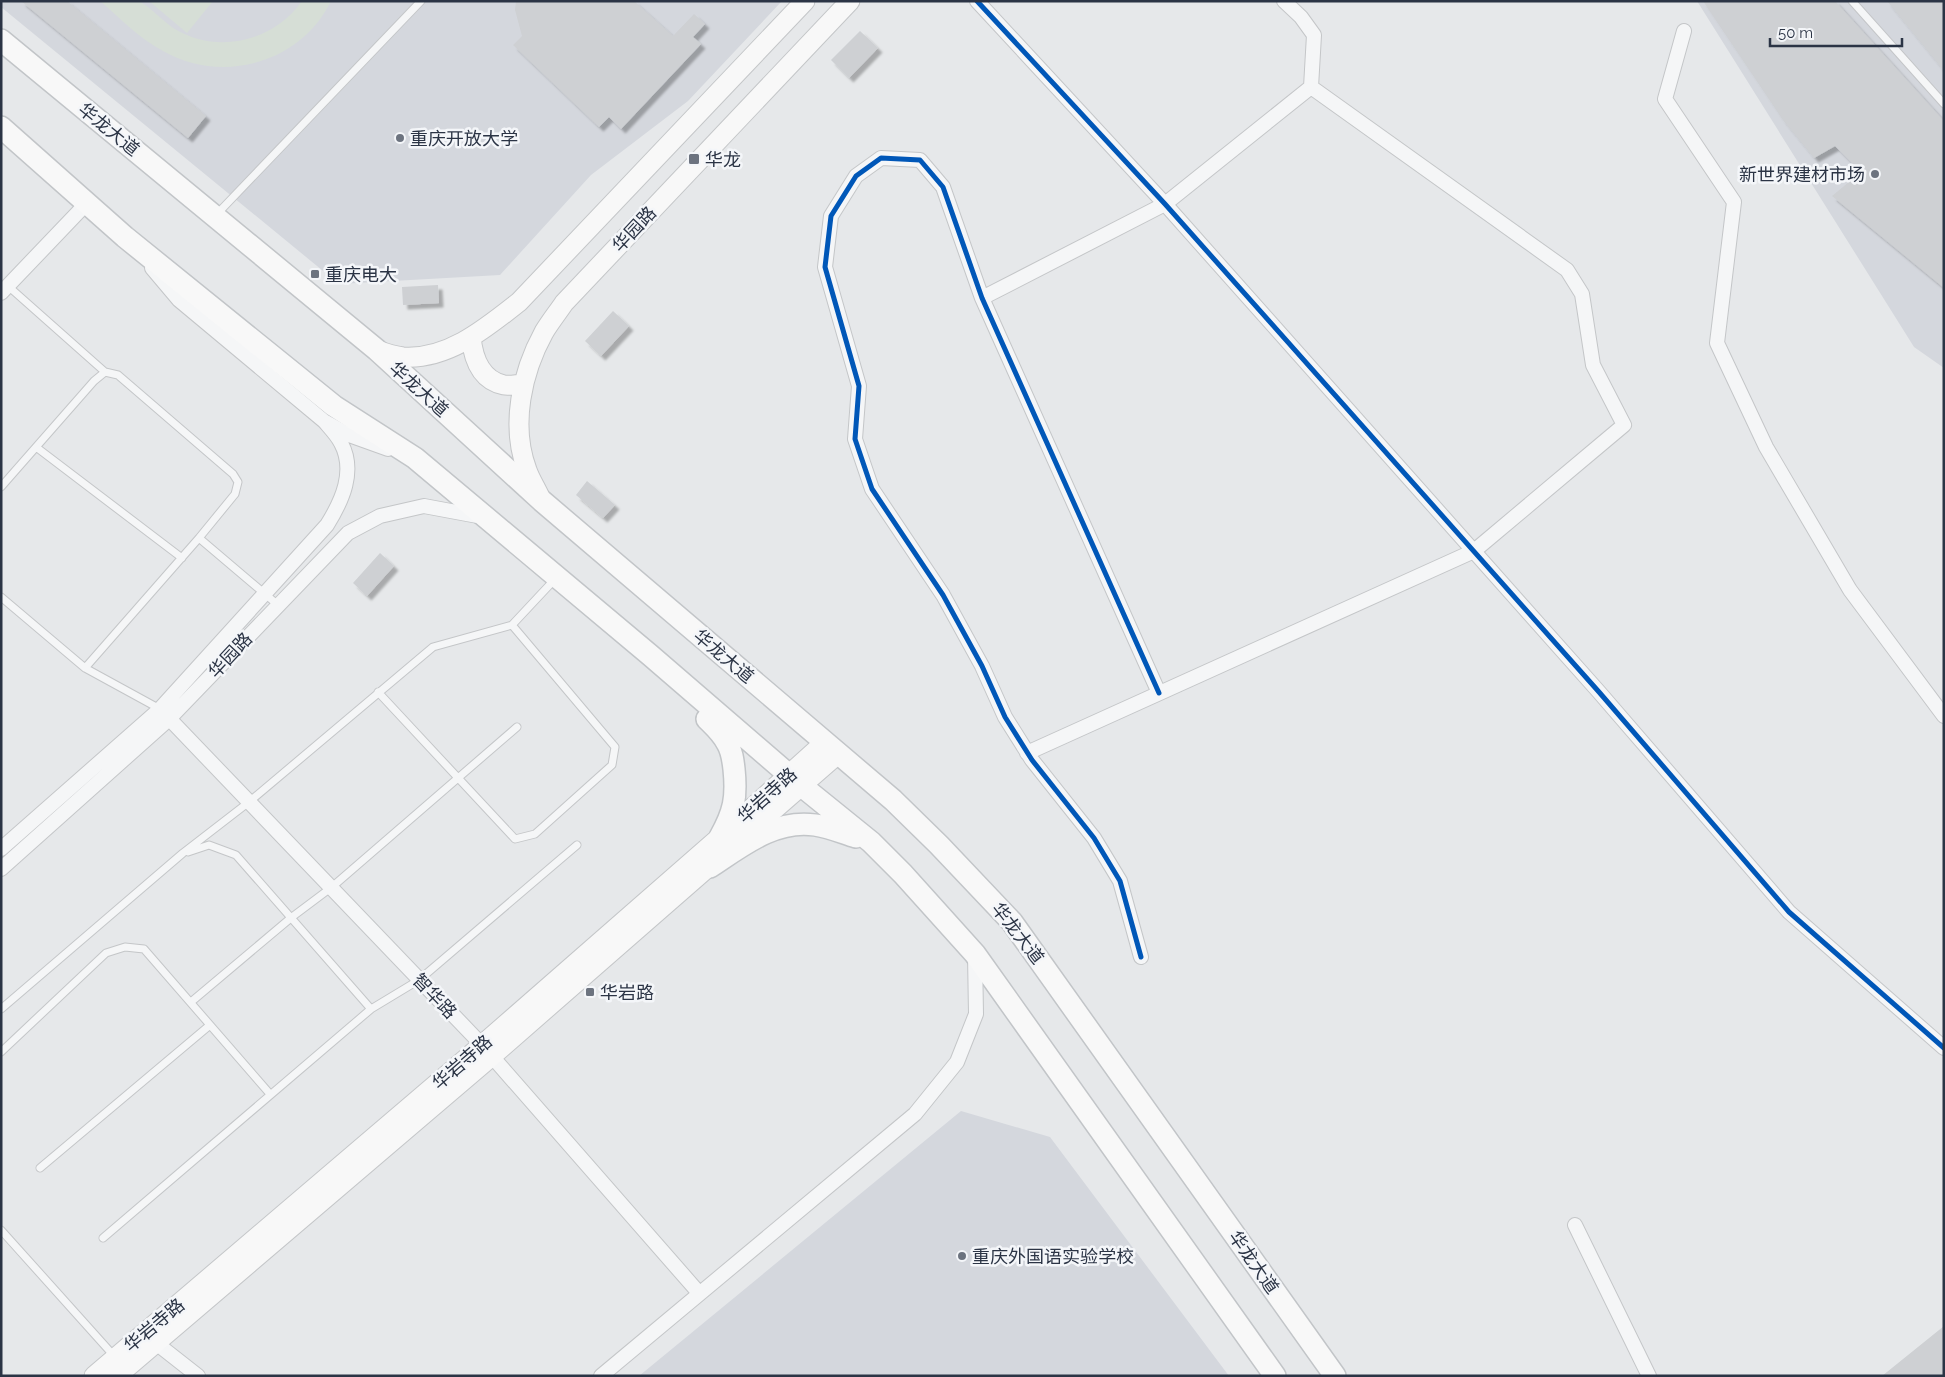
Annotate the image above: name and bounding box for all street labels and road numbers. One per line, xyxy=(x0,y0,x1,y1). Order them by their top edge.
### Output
street label: 华龙大道 xyxy=(74,98,144,160)
street label: 华园路 xyxy=(608,202,660,256)
street label: 华龙大道 xyxy=(385,357,453,421)
street label: 华龙大道 xyxy=(690,625,758,687)
street label: 华园路 xyxy=(204,628,256,682)
street label: 华岩寺路 xyxy=(733,763,801,827)
street label: 华龙大道 xyxy=(988,898,1048,968)
street label: 智华路 xyxy=(409,969,461,1023)
street label: 华岩寺路 xyxy=(428,1030,496,1094)
street label: 华龙大道 xyxy=(1225,1226,1283,1298)
street label: 华岩寺路 xyxy=(120,1294,188,1356)

